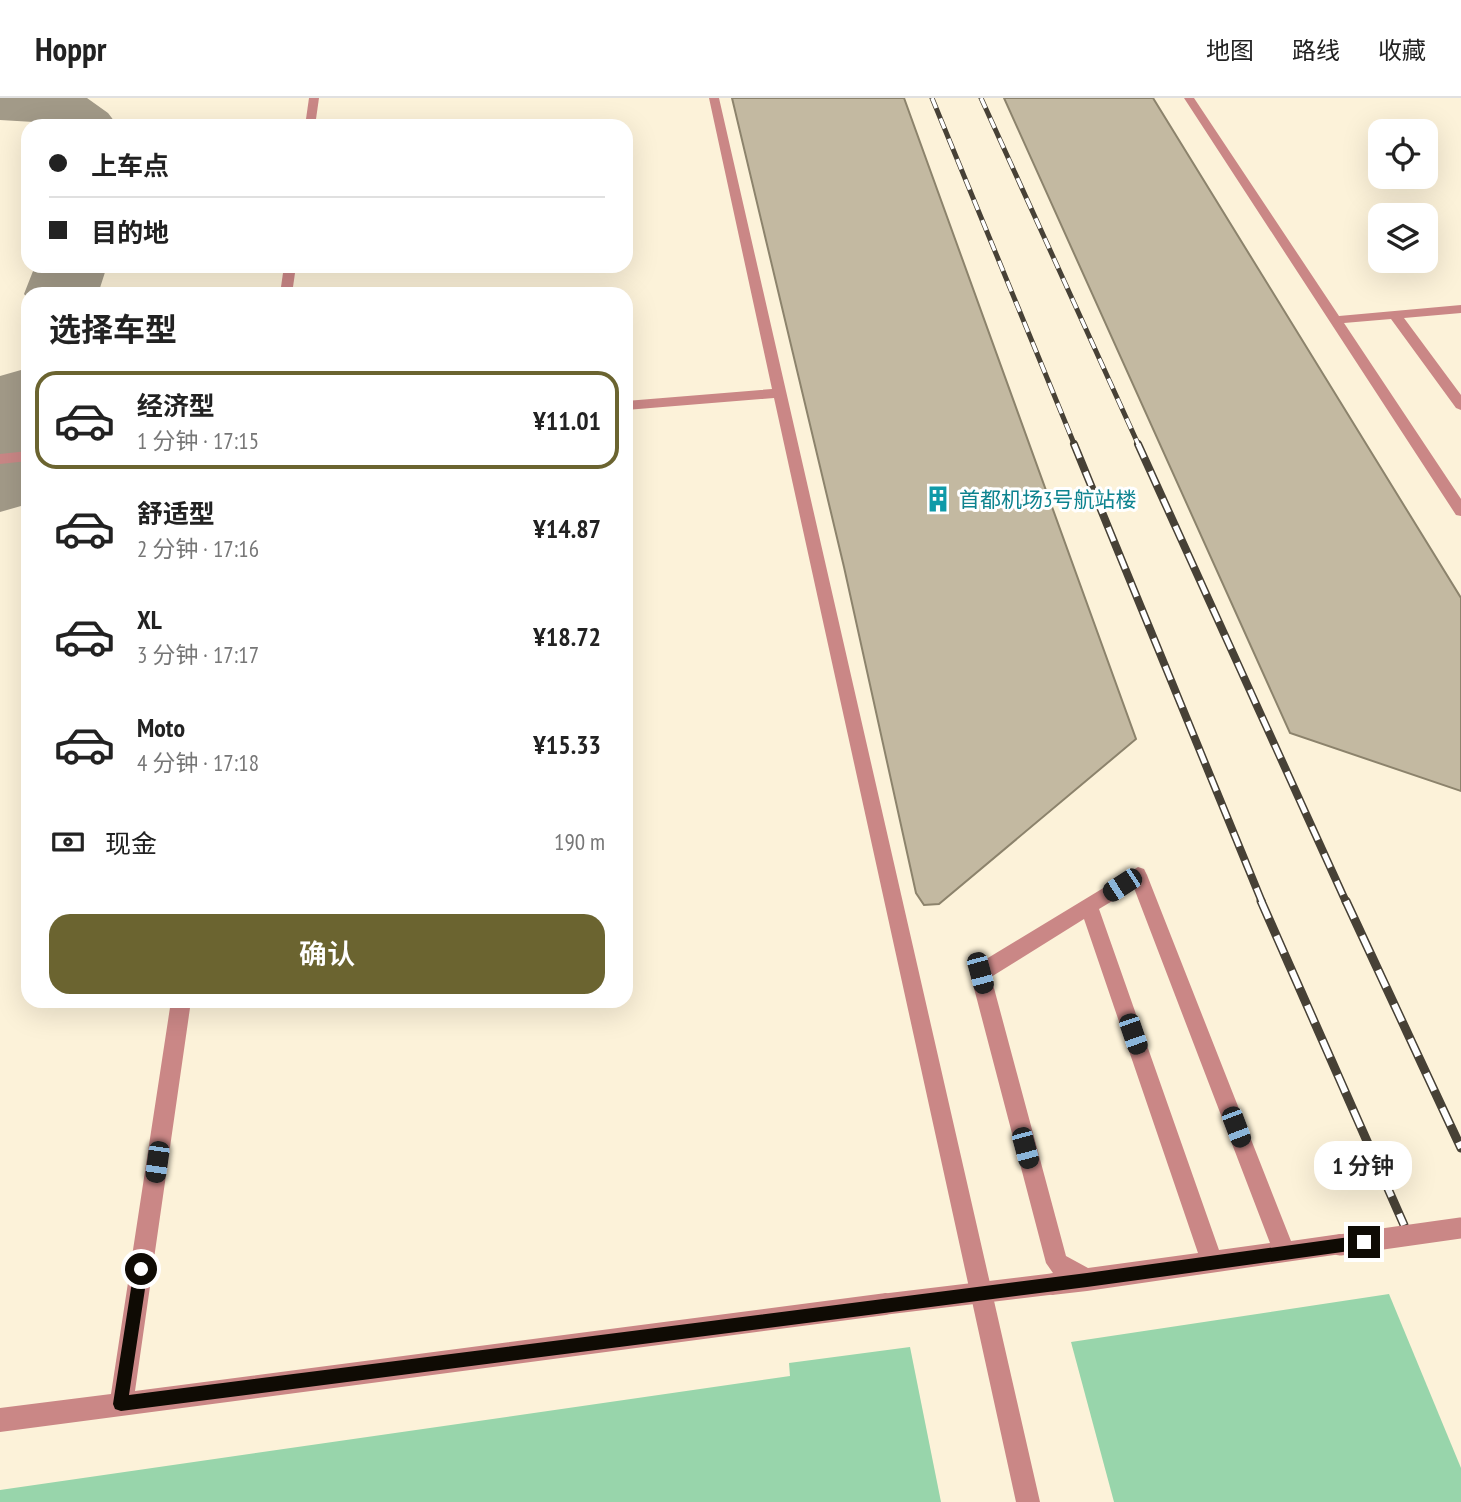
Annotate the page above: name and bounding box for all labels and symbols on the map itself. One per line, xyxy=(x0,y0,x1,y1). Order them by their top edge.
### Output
building icon: 首都机场3号航站楼 xyxy=(923,484,953,514)
place label: 首都机场3号航站楼 xyxy=(959,486,1136,513)
car xyxy=(1099,865,1146,905)
car xyxy=(965,950,996,996)
car xyxy=(1117,1011,1150,1057)
car xyxy=(1219,1104,1254,1150)
car xyxy=(1010,1125,1041,1171)
car xyxy=(144,1140,171,1184)
callout: 1 分钟 xyxy=(1315,1140,1413,1190)
route end xyxy=(1348,1226,1380,1258)
route start xyxy=(125,1253,157,1285)

